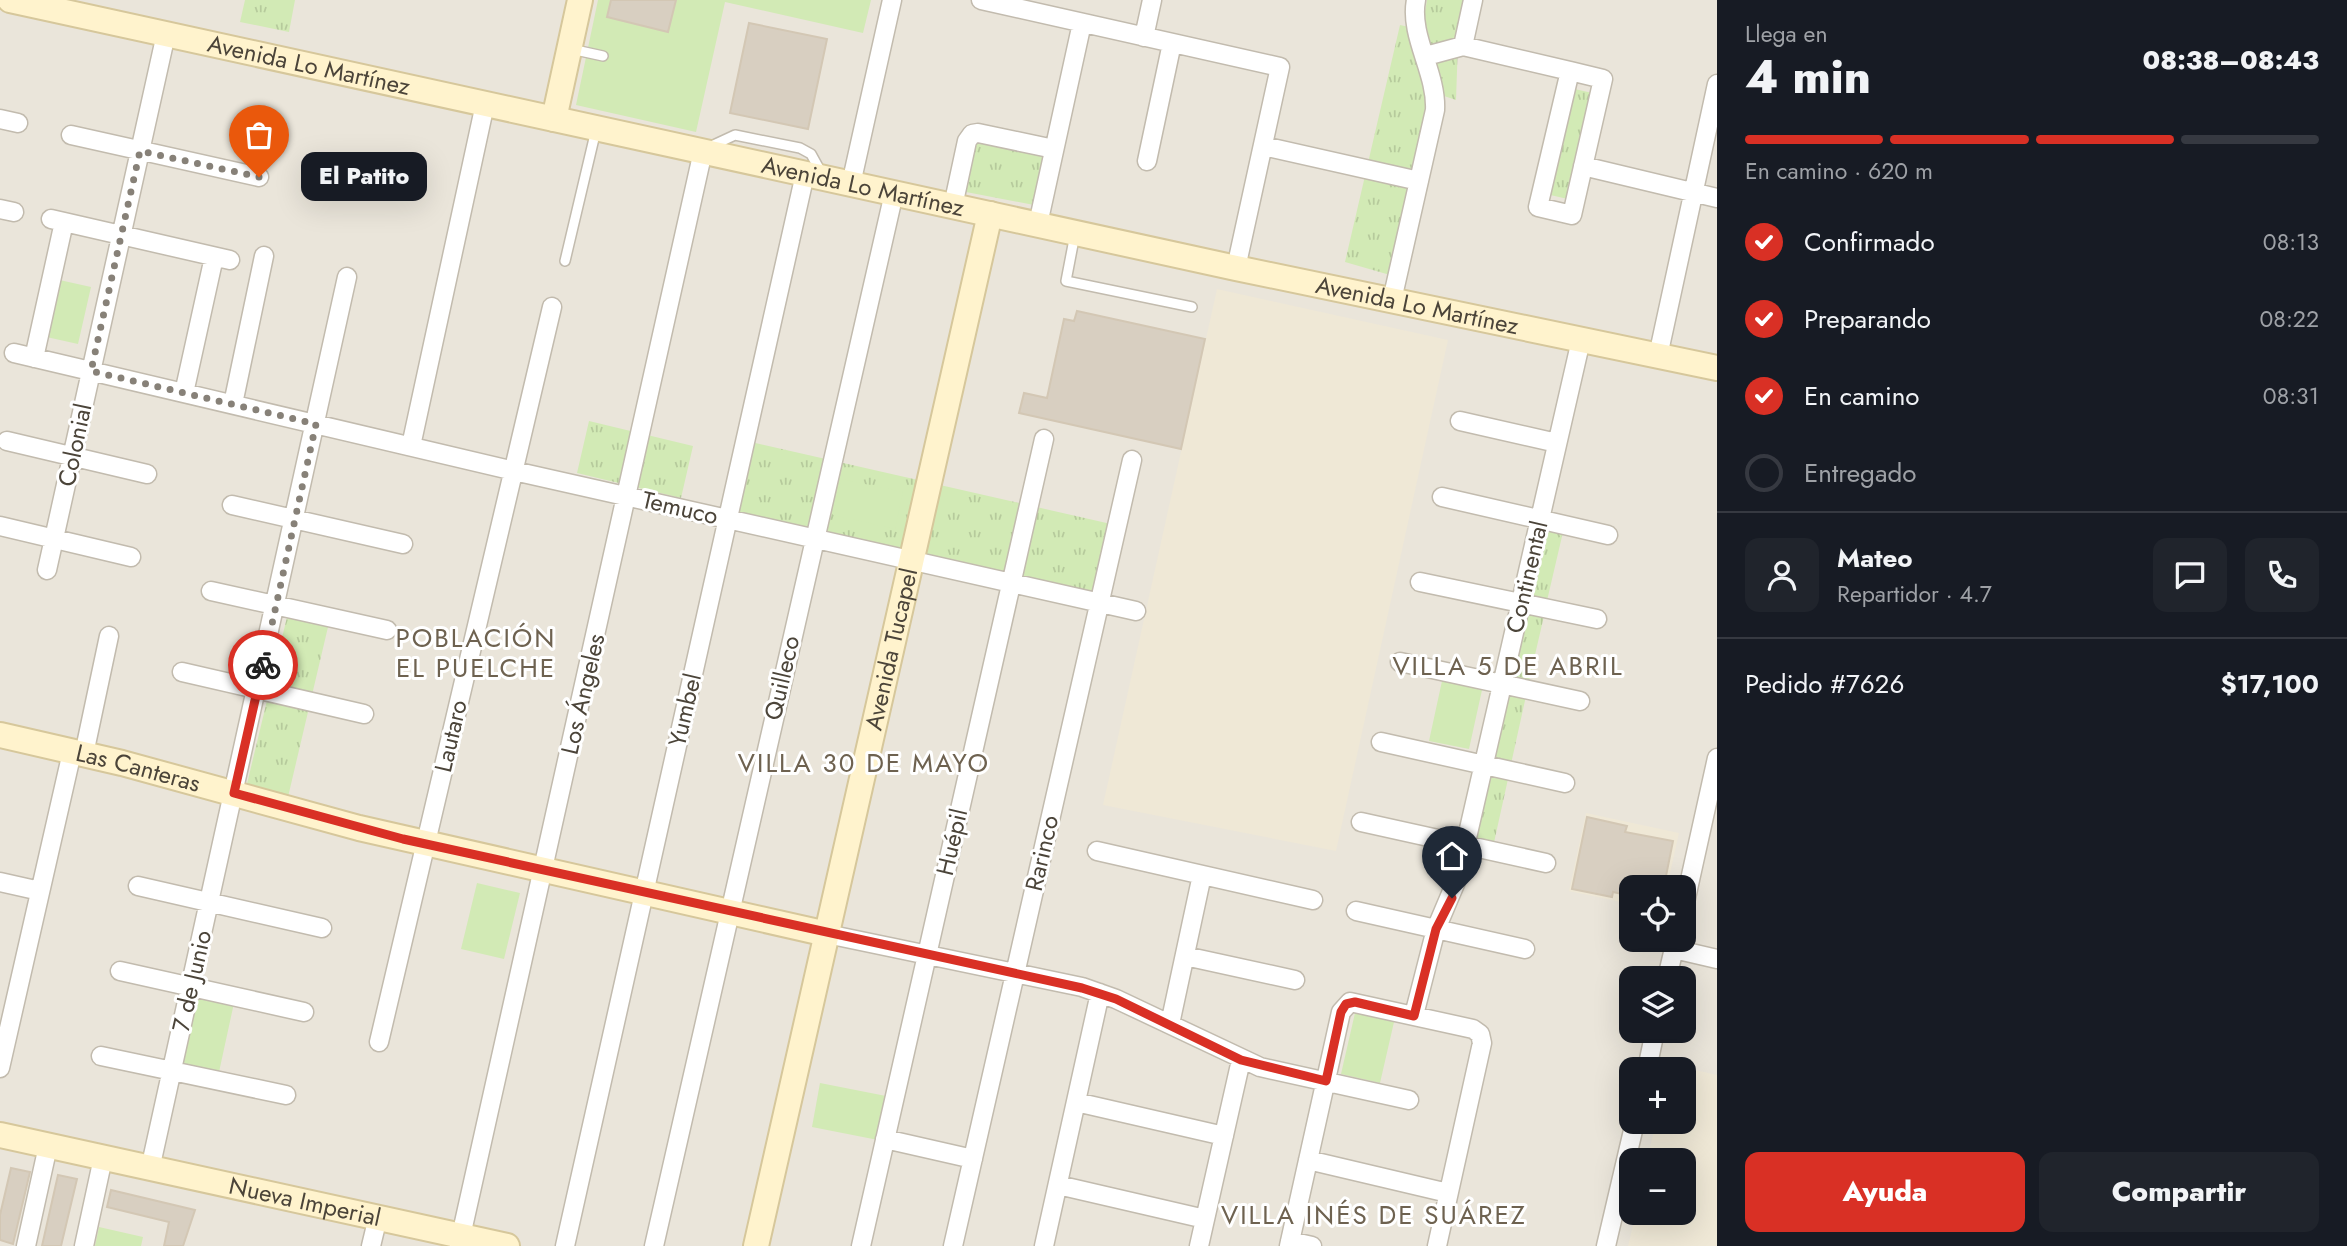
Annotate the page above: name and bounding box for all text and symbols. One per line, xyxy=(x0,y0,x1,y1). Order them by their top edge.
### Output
text: Llega en xyxy=(1745,17,1827,51)
street label: Avenida Lo Martínez xyxy=(204,26,414,104)
text: 08:38–08:43 xyxy=(2143,41,2319,79)
text: 4 min xyxy=(1745,44,1871,110)
pin xyxy=(229,105,289,177)
icon: bag xyxy=(240,116,278,154)
street label: Avenida Lo Martínez xyxy=(758,147,968,225)
callout: El Patito xyxy=(301,152,427,202)
text: En camino · 620 m xyxy=(1745,154,1933,188)
text: El Patito xyxy=(319,159,409,193)
icon: check xyxy=(1745,223,1783,261)
text: Confirmado xyxy=(1804,223,1935,261)
text: 08:13 xyxy=(2263,225,2319,259)
street label: Avenida Lo Martínez xyxy=(1313,267,1522,343)
icon: check xyxy=(1745,300,1783,338)
text: Preparando xyxy=(1804,300,1931,338)
text: 08:22 xyxy=(2260,302,2319,336)
icon: check xyxy=(1745,377,1783,415)
text: En camino xyxy=(1804,377,1920,415)
text: 08:31 xyxy=(2263,379,2319,413)
street label: Colonial xyxy=(49,400,100,490)
text: Entregado xyxy=(1804,454,1916,492)
street label: Temuco xyxy=(639,482,722,533)
street label: Continental xyxy=(1497,517,1556,637)
button: person xyxy=(1745,538,1819,612)
button: chat xyxy=(2153,538,2227,612)
button: phone xyxy=(2245,538,2319,612)
text: Mateo xyxy=(1837,539,1913,577)
street label: Avenida Tucapel xyxy=(856,565,926,733)
text: Repartidor · 4.7 xyxy=(1837,577,1992,611)
district label: POBLACIÓN EL PUELCHE xyxy=(395,619,557,687)
courier xyxy=(228,630,298,700)
street label: Los Ángeles xyxy=(552,630,613,758)
street label: Quilleco xyxy=(755,632,808,724)
icon: bike xyxy=(244,646,282,684)
district label: VILLA 5 DE ABRIL xyxy=(1392,647,1624,685)
text: Pedido #7626 xyxy=(1745,665,1904,703)
text: $17,100 xyxy=(2220,665,2319,703)
street label: Yumbel xyxy=(659,670,710,750)
street label: Lautaro xyxy=(425,696,476,776)
street label: Las Canteras xyxy=(72,735,204,801)
district label: VILLA 30 DE MAYO xyxy=(738,744,990,782)
street label: Huépil xyxy=(927,805,976,879)
street label: Rarinco xyxy=(1016,812,1067,894)
pin xyxy=(1422,826,1482,898)
icon: home xyxy=(1433,837,1471,875)
map controls xyxy=(1619,875,1696,1225)
button: locate xyxy=(1619,875,1696,952)
street label: 7 de Junio xyxy=(163,927,220,1035)
button: layers xyxy=(1619,966,1696,1043)
button: + xyxy=(1619,1057,1696,1134)
button: − xyxy=(1619,1148,1696,1225)
button: Ayuda xyxy=(1745,1152,2025,1232)
button: Compartir xyxy=(2039,1152,2319,1232)
street label: Nueva Imperial xyxy=(226,1168,384,1235)
district label: VILLA INÉS DE SUÁREZ xyxy=(1221,1196,1527,1234)

